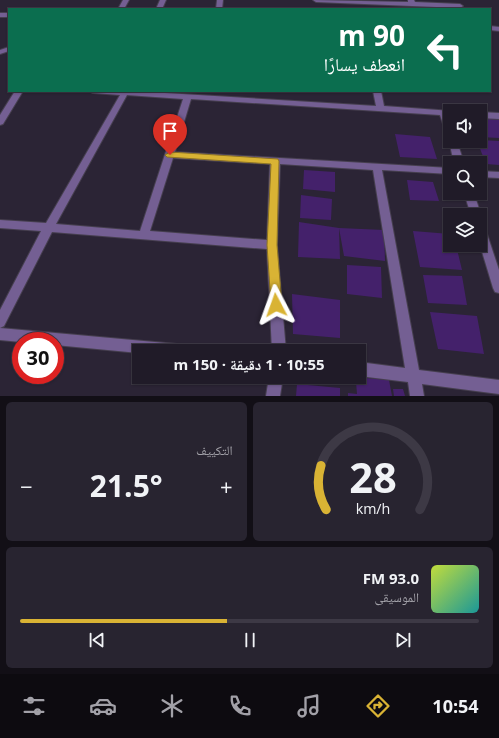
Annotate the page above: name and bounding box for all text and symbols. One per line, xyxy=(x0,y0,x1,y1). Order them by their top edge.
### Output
text: 90 m xyxy=(338,16,405,54)
icon: left xyxy=(419,24,471,76)
text: انعطف يسارًا xyxy=(324,52,405,76)
map controls xyxy=(443,104,487,252)
button: sound xyxy=(443,104,487,148)
pin xyxy=(153,114,187,155)
icon: arrive xyxy=(159,120,181,142)
button: search xyxy=(443,156,487,200)
button: layers xyxy=(443,208,487,252)
position arrow xyxy=(255,284,297,326)
speed limit sign: 30 xyxy=(12,332,64,384)
text: 10:55 · 1 دقيقة · 150 m xyxy=(173,354,325,374)
text: التكييف xyxy=(196,441,233,459)
text: 28 xyxy=(349,448,397,504)
text: 21.5° xyxy=(90,465,163,506)
text: − xyxy=(20,471,33,501)
text: + xyxy=(220,471,233,501)
text: km/h xyxy=(355,498,390,517)
text: 93.0 FM xyxy=(363,568,419,588)
text: الموسيقى xyxy=(375,588,419,606)
icon: previous xyxy=(86,629,108,651)
icon: pause xyxy=(239,629,261,651)
icon: next xyxy=(392,629,414,651)
icon: filters xyxy=(20,692,48,720)
icon: car xyxy=(89,692,117,720)
icon: climate xyxy=(158,692,186,720)
icon: phone xyxy=(226,692,254,720)
icon: music xyxy=(295,692,323,720)
icon: directions xyxy=(364,692,392,720)
text: 10:54 xyxy=(432,694,479,718)

